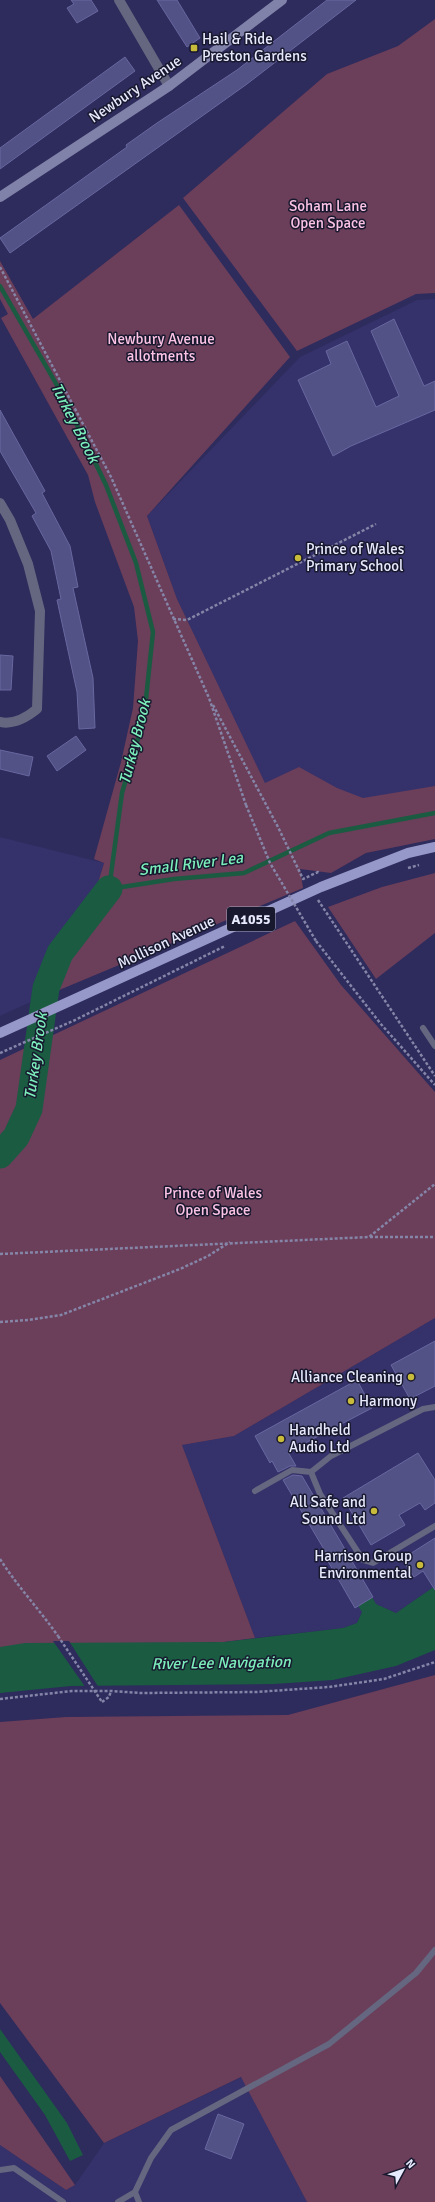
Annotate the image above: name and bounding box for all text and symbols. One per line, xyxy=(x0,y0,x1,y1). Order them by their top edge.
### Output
place label: Hail & Ride Preston Gardens xyxy=(202,30,307,65)
marker: Hail & Ride Preston Gardens xyxy=(189,43,199,53)
street label: Newbury Avenue xyxy=(85,51,185,127)
park label: Soham Lane Open Space xyxy=(289,197,367,232)
park label: Newbury Avenue allotments xyxy=(107,330,215,365)
water label: Turkey Brook xyxy=(46,380,105,468)
place label: Prince of Wales Primary School xyxy=(306,540,405,575)
marker: Prince of Wales Primary School xyxy=(293,553,303,563)
water label: Turkey Brook xyxy=(115,695,156,787)
water label: Small River Lea xyxy=(138,848,245,880)
road number: A1055 xyxy=(227,907,275,931)
street label: Mollison Avenue xyxy=(114,912,218,972)
water label: Turkey Brook xyxy=(20,1009,52,1101)
park label: Prince of Wales Open Space xyxy=(164,1184,263,1219)
place label: Alliance Cleaning xyxy=(291,1368,403,1386)
marker: Alliance Cleaning xyxy=(406,1372,416,1382)
place label: Harmony xyxy=(359,1392,417,1410)
marker: Harmony xyxy=(346,1396,356,1406)
place label: Handheld Audio Ltd xyxy=(289,1421,351,1456)
marker: Handheld Audio Ltd xyxy=(276,1434,286,1444)
place label: All Safe and Sound Ltd xyxy=(290,1493,366,1528)
marker: All Safe and Sound Ltd xyxy=(369,1506,379,1516)
place label: Harrison Group Environmental xyxy=(314,1547,412,1582)
marker: Harrison Group Environmental xyxy=(415,1560,425,1570)
water label: River Lee Navigation xyxy=(151,1652,292,1674)
north arrow xyxy=(383,2150,423,2190)
text: N xyxy=(403,2157,418,2171)

